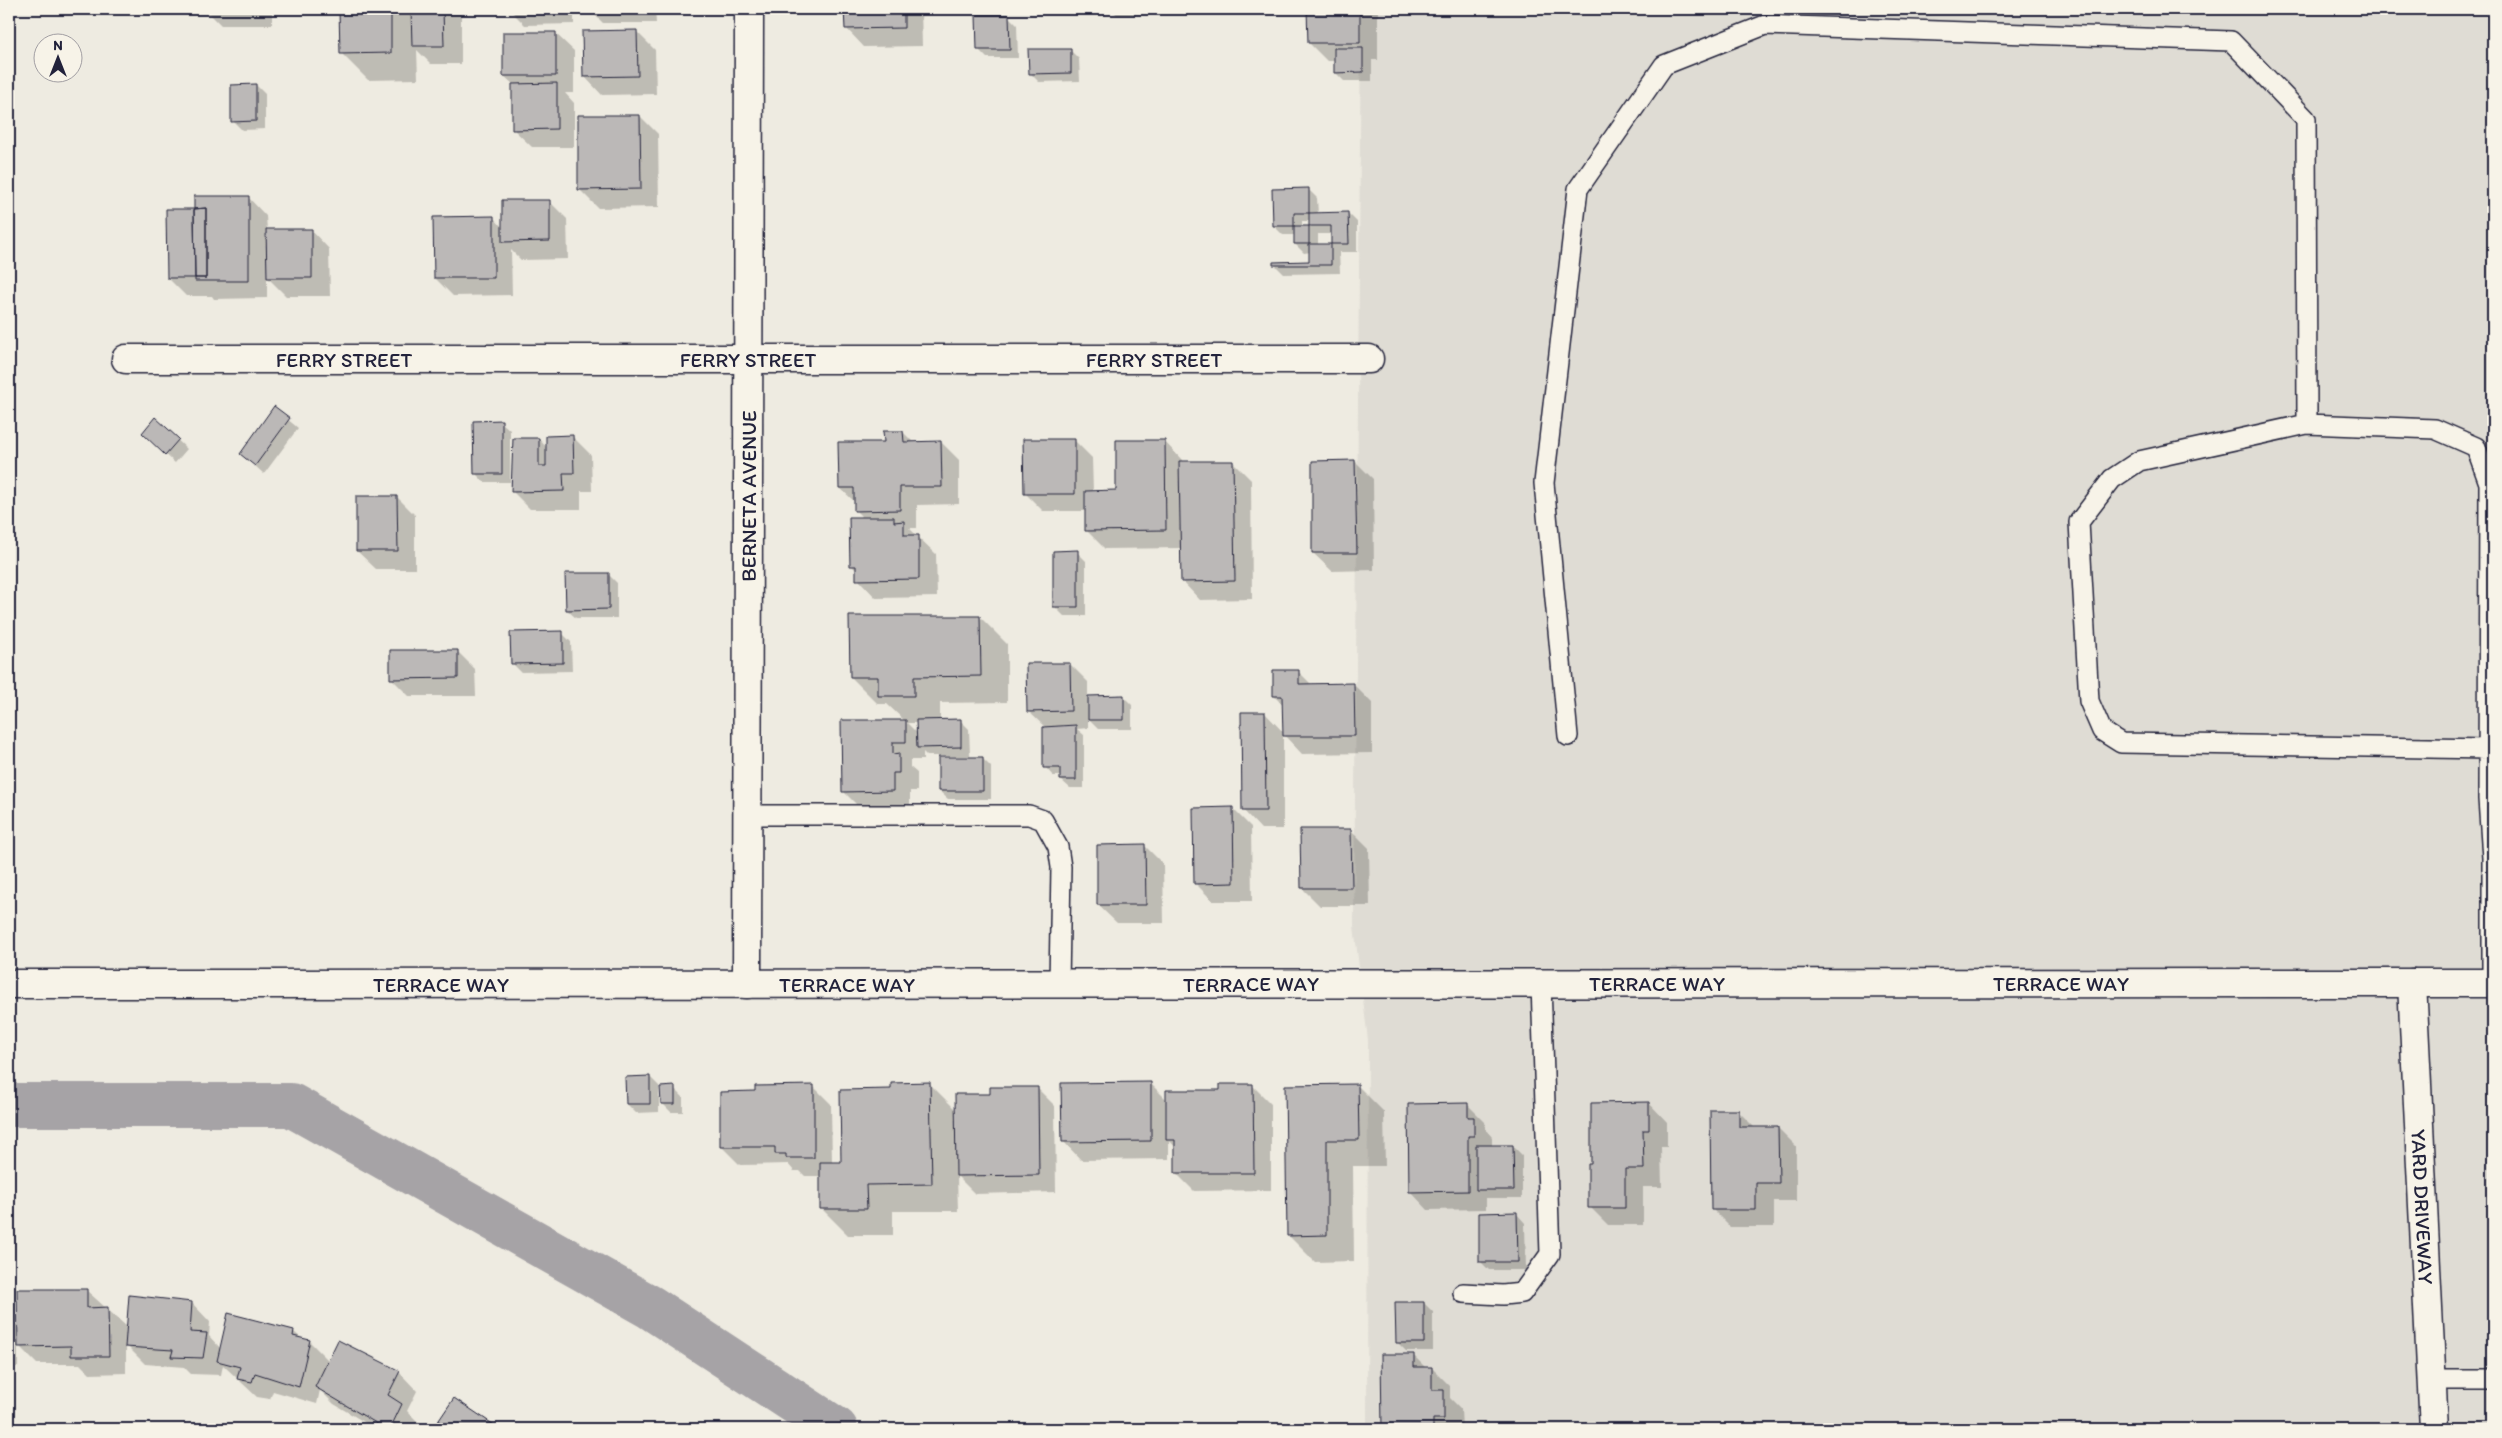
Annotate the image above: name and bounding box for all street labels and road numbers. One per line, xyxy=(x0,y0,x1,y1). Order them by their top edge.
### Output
street label: FERRY STREET xyxy=(276,347,412,372)
street label: FERRY STREET xyxy=(680,347,816,372)
street label: FERRY STREET xyxy=(1086,347,1222,372)
street label: BERNETA AVENUE xyxy=(735,410,761,582)
street label: TERRACE WAY xyxy=(373,971,509,996)
street label: TERRACE WAY xyxy=(779,971,915,996)
street label: TERRACE WAY xyxy=(1183,971,1319,996)
street label: TERRACE WAY xyxy=(1589,971,1725,996)
street label: TERRACE WAY xyxy=(1993,971,2129,996)
street label: YARD DRIVEWAY xyxy=(2407,1128,2439,1285)

